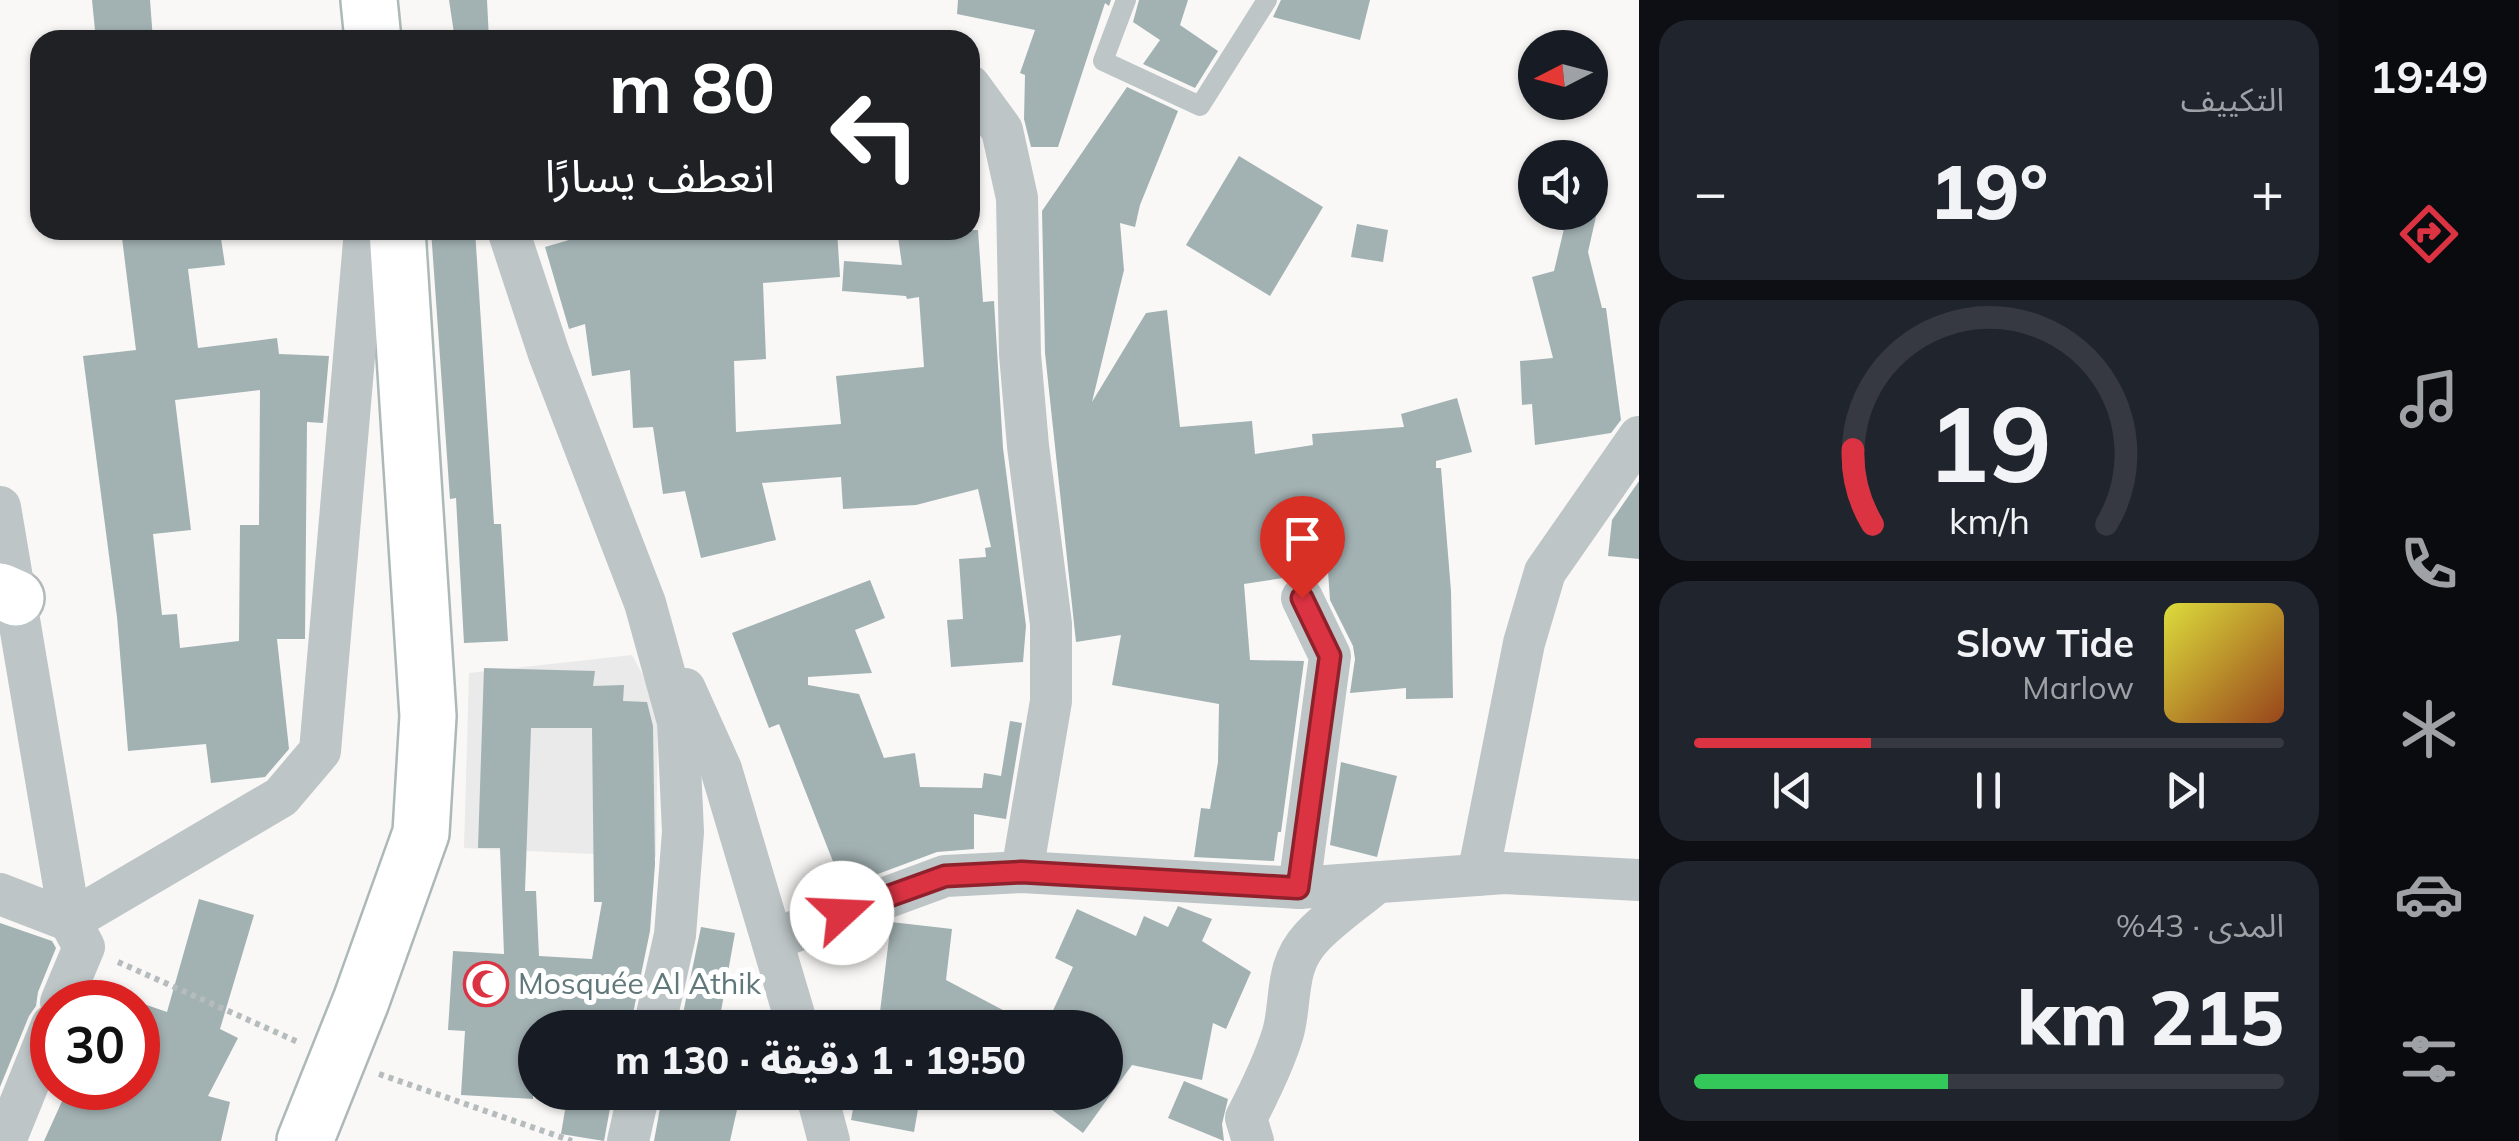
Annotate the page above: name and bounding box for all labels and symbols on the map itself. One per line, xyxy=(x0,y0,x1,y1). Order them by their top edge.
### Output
north arrow xyxy=(1518,30,1608,120)
pin xyxy=(1260,496,1345,599)
position arrow xyxy=(790,861,894,965)
mosque icon: Mosquée Al Athik xyxy=(463,961,509,1007)
place label: Mosquée Al Athik xyxy=(518,964,761,1002)
speed limit sign: 30 xyxy=(30,980,160,1110)

